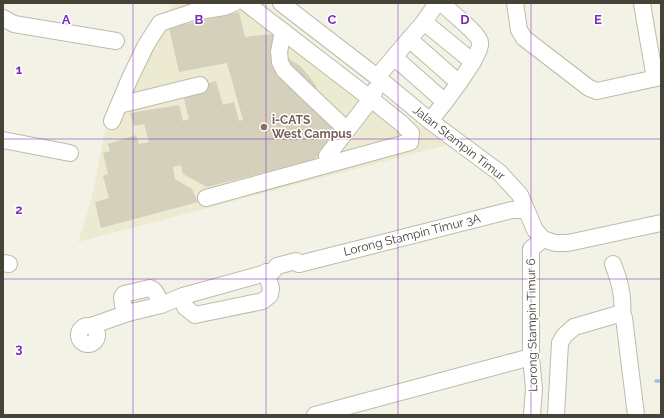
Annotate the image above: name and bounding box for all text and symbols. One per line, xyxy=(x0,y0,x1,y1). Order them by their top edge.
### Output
text: A xyxy=(62,12,71,27)
text: B xyxy=(195,12,204,27)
text: C xyxy=(328,12,337,27)
text: D xyxy=(460,12,470,27)
text: E xyxy=(594,12,602,27)
text: 1 xyxy=(16,62,23,77)
street label: Jalan Stampin Timur xyxy=(410,103,508,184)
place label: i-CATS West Campus xyxy=(272,113,352,141)
marker: i-CATS West Campus xyxy=(259,122,269,132)
text: 2 xyxy=(15,202,23,217)
street label: Lorong Stampin Timur 3A xyxy=(342,211,482,259)
street label: Lorong Stampin Timur 6 xyxy=(524,258,540,392)
text: 3 xyxy=(15,341,23,356)

